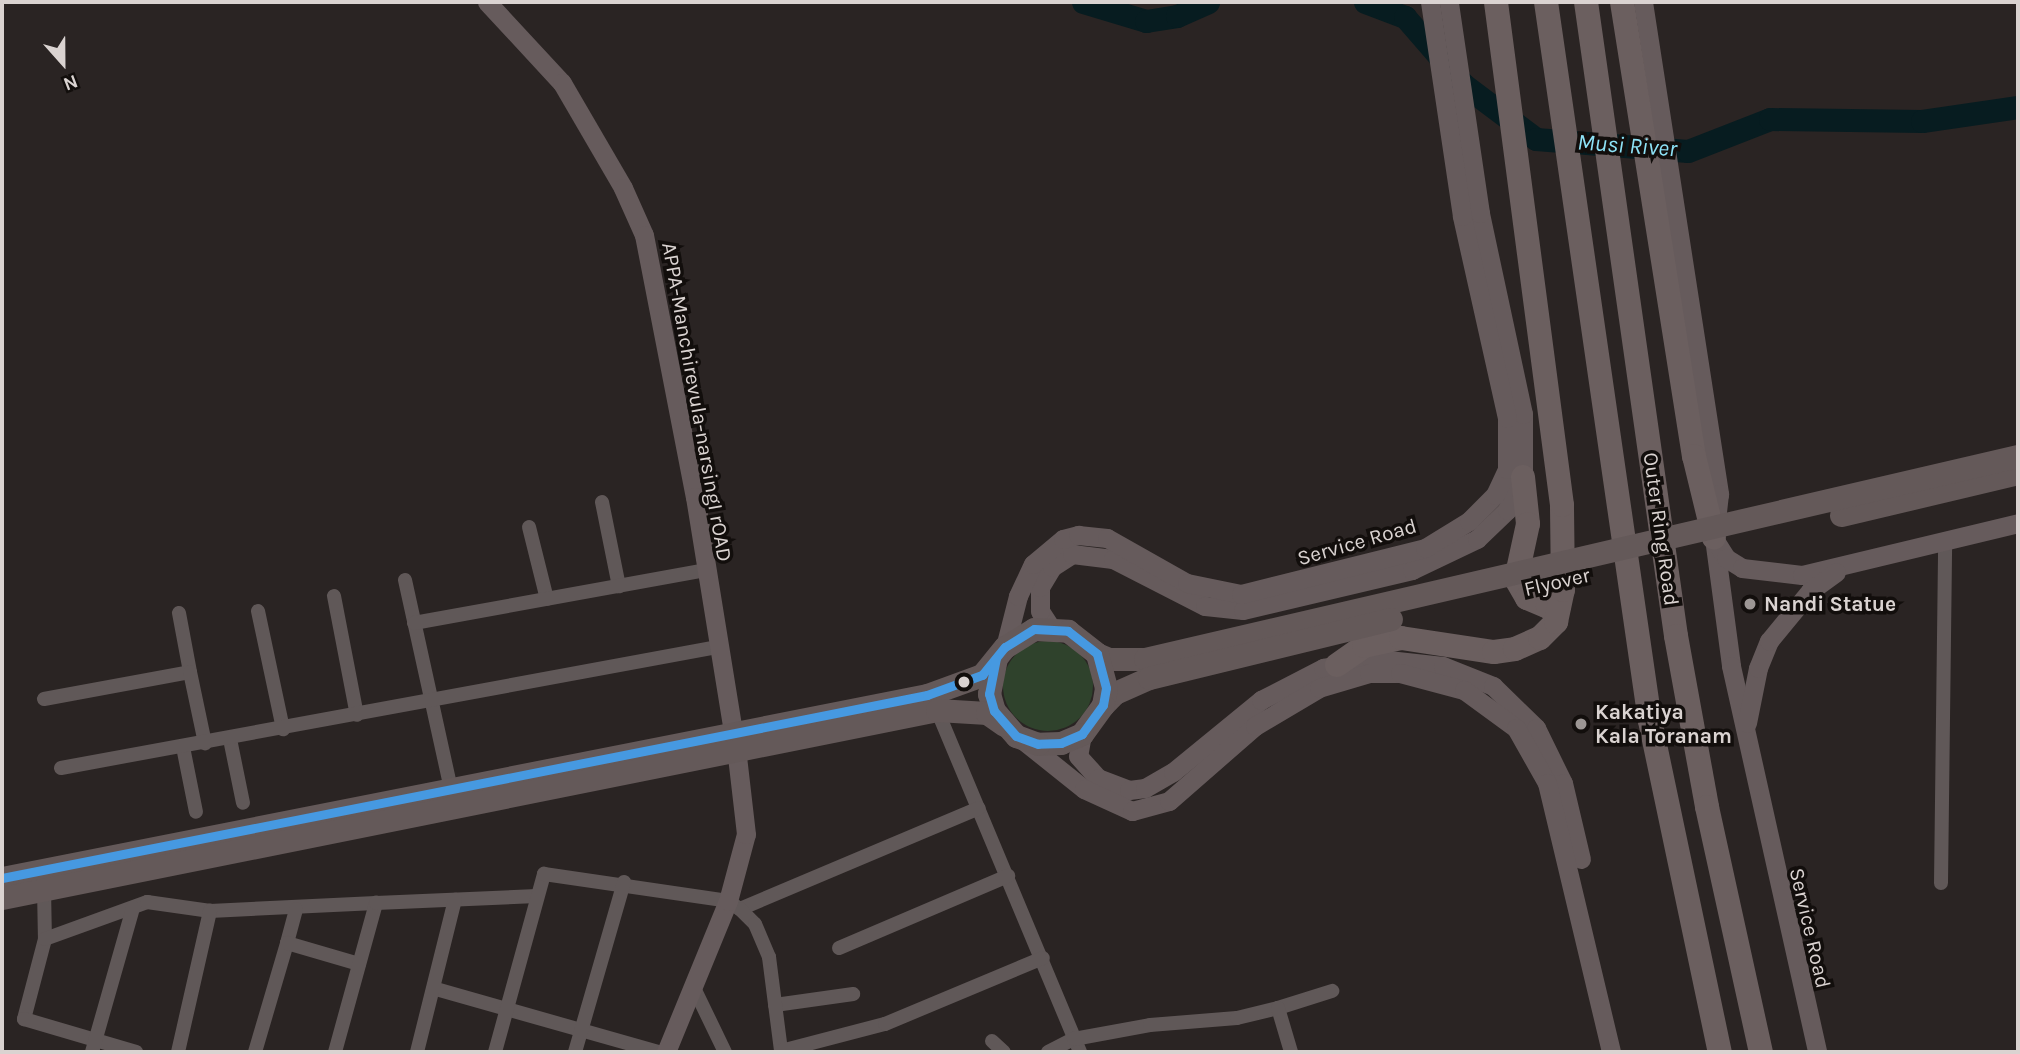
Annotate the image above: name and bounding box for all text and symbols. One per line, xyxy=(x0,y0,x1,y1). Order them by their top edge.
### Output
north arrow xyxy=(28,28,98,98)
text: N xyxy=(60,70,81,95)
water label: Musi River xyxy=(1576,129,1678,163)
street label: APPA-Manchirevula-narsingI rOAD xyxy=(656,240,738,564)
street label: Outer Ring Road xyxy=(1638,451,1684,607)
street label: Service Road xyxy=(1294,513,1420,571)
street label: Flyover xyxy=(1521,562,1593,602)
place label: Nandi Statue xyxy=(1764,591,1896,617)
marker: Nandi Statue xyxy=(1742,596,1758,612)
unlabelled marker xyxy=(957,675,971,689)
place label: Kakatiya Kala Toranam xyxy=(1595,699,1732,749)
marker: Kakatiya Kala Toranam xyxy=(1573,716,1589,732)
street label: Service Road xyxy=(1784,865,1836,991)

